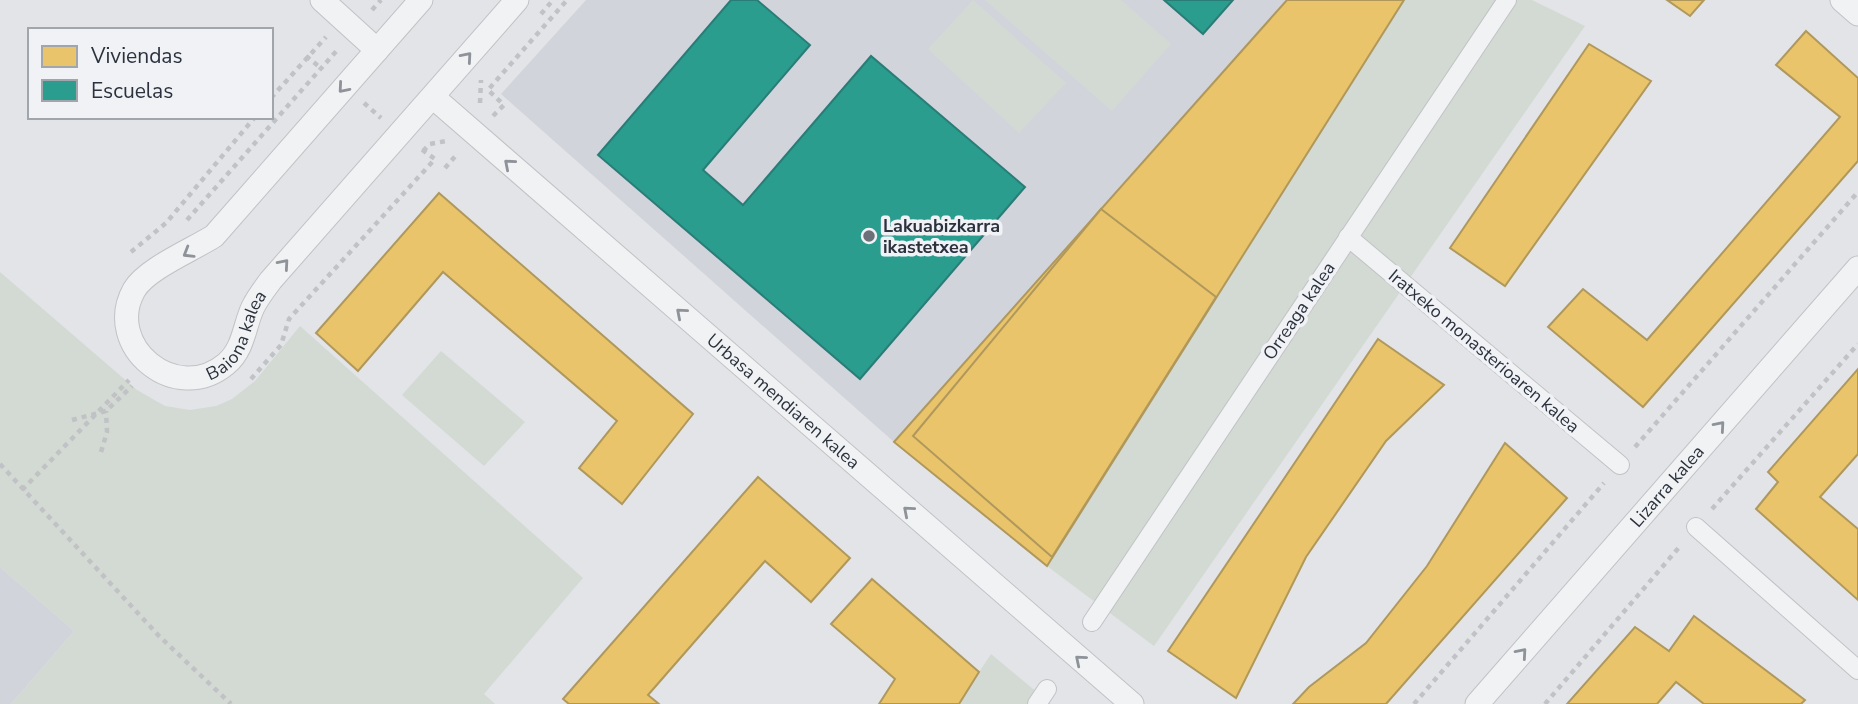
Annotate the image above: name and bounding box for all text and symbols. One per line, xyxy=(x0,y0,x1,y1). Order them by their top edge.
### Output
legend xyxy=(28,28,273,119)
text: Viviendas xyxy=(90,42,183,70)
one-way arrow xyxy=(459,52,471,65)
text: Escuelas xyxy=(91,77,173,105)
one-way arrow xyxy=(339,80,351,93)
one-way arrow xyxy=(504,160,517,172)
place label: Lakuabizkarra ikastetxea xyxy=(883,214,1000,259)
marker: Lakuabizkarra ikastetxea xyxy=(861,228,877,244)
one-way arrow xyxy=(183,244,196,257)
street label: Orreaga kalea xyxy=(1257,257,1341,365)
one-way arrow xyxy=(276,260,288,273)
street label: Iratxeko monasterioaren kalea xyxy=(1383,264,1585,438)
street label: Baiona kalea xyxy=(202,286,272,386)
one-way arrow xyxy=(676,309,689,321)
street label: Urbasa mendiaren kalea xyxy=(702,328,865,474)
one-way arrow xyxy=(1712,421,1724,434)
street label: Lizarra kalea xyxy=(1625,440,1710,533)
one-way arrow xyxy=(903,507,916,519)
one-way arrow xyxy=(1514,648,1526,661)
one-way arrow xyxy=(1075,656,1088,668)

